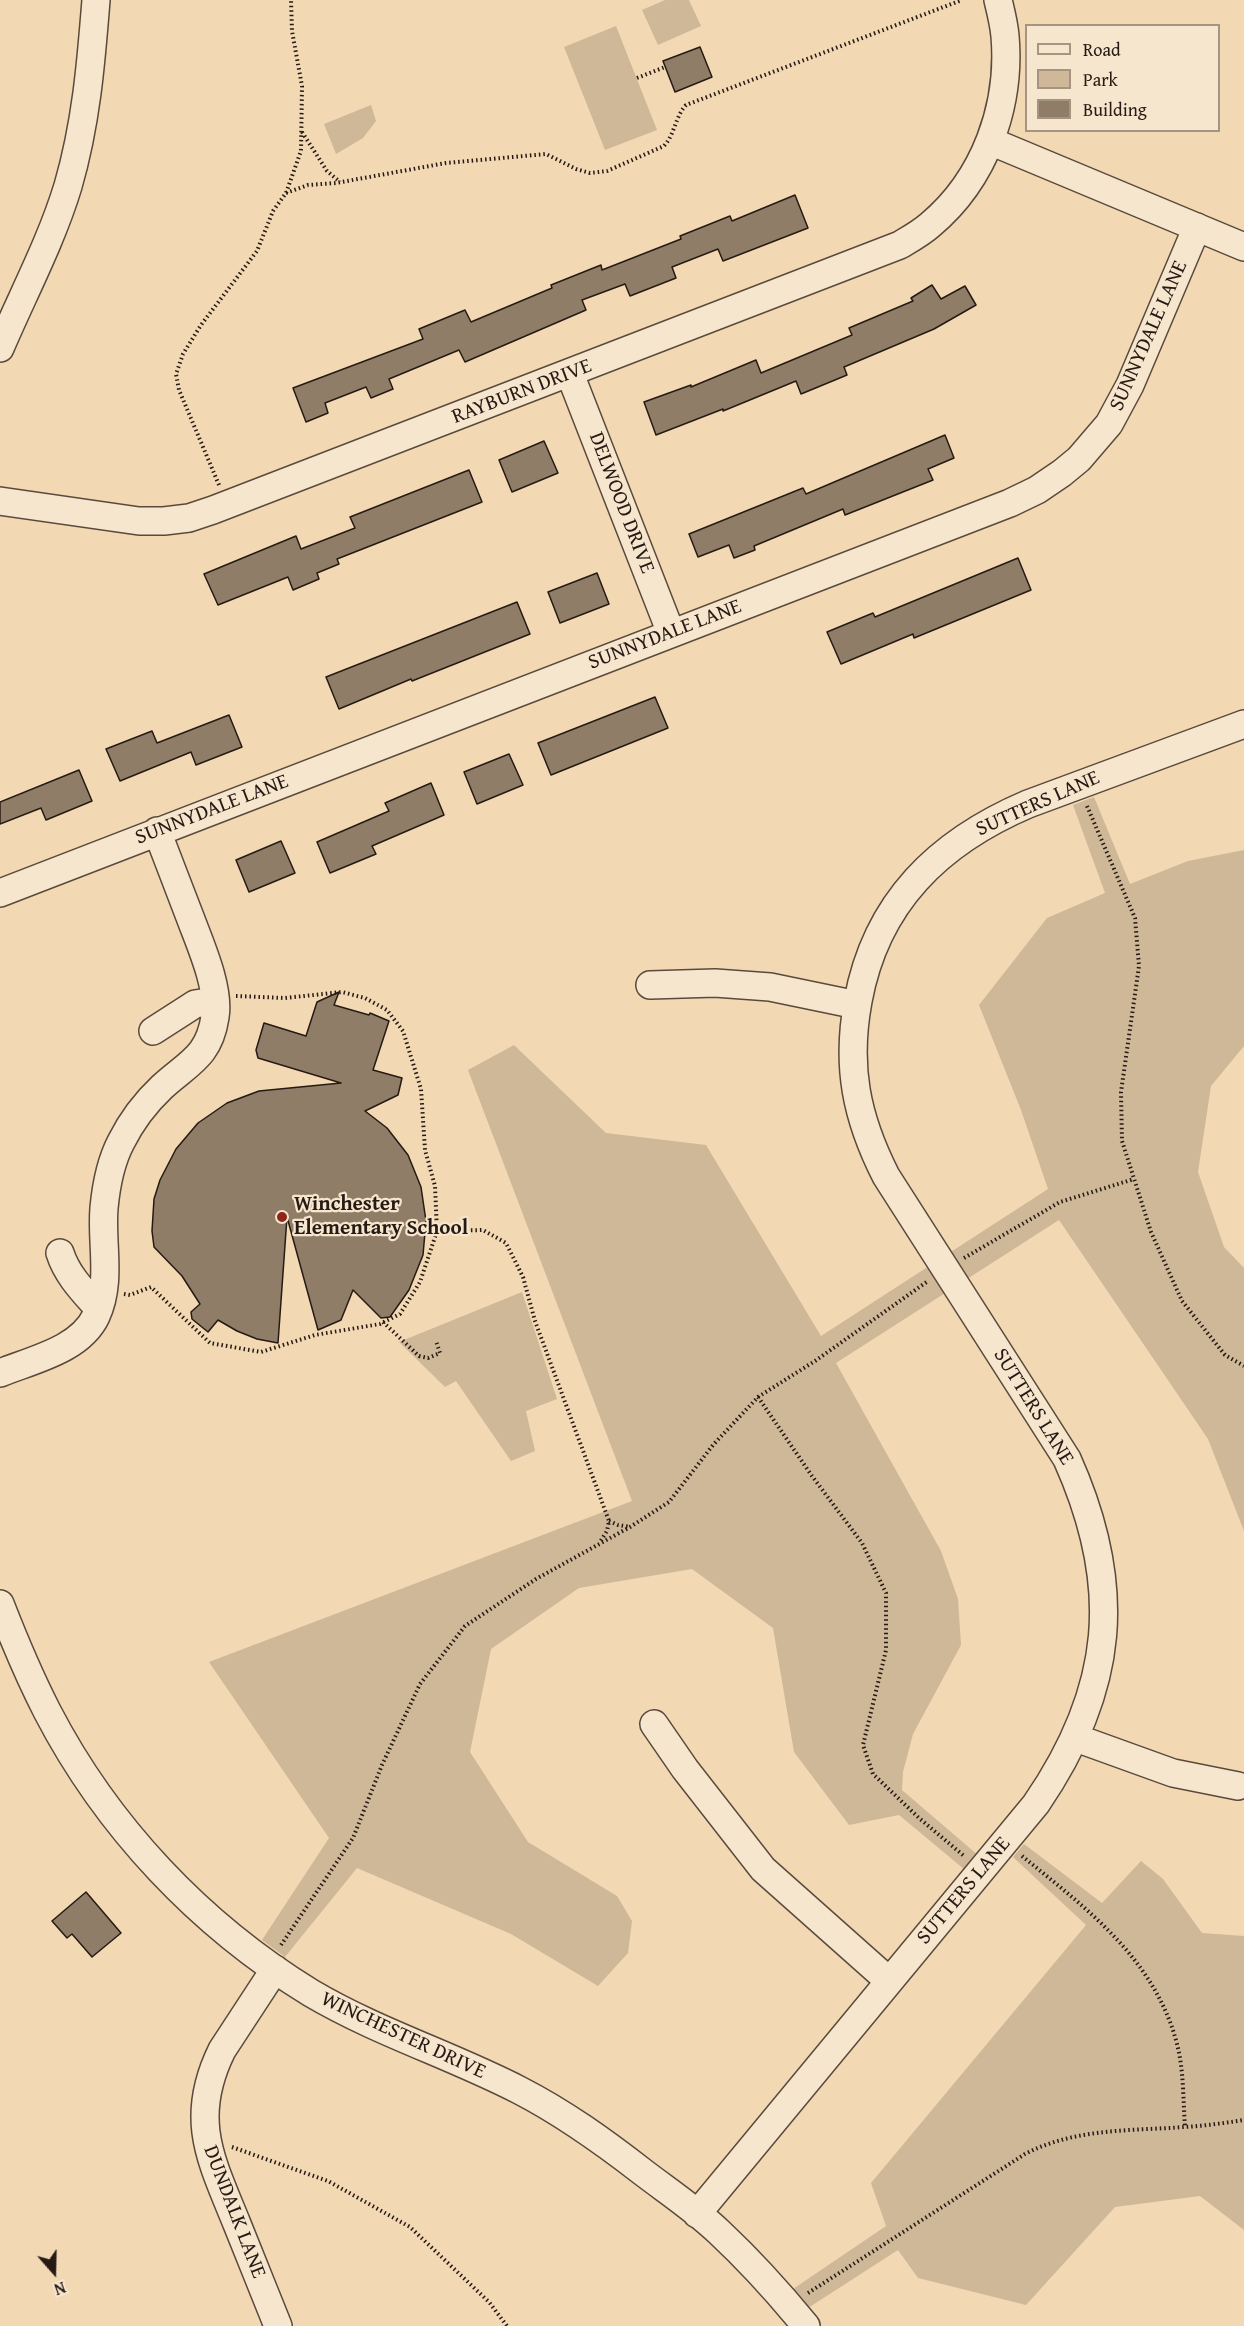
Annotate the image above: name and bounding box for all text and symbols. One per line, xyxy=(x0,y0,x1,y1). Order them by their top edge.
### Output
legend xyxy=(1025,24,1220,132)
text: Road xyxy=(1083,36,1121,63)
text: Park xyxy=(1083,66,1118,93)
text: Building xyxy=(1083,96,1147,123)
street label: SUNNYDALE LANE xyxy=(1105,257,1193,415)
street label: RAYBURN DRIVE xyxy=(449,354,595,430)
street label: DELWOOD DRIVE xyxy=(583,429,659,577)
street label: SUNNYDALE LANE xyxy=(585,594,745,676)
street label: SUTTERS LANE xyxy=(972,766,1104,842)
street label: SUNNYDALE LANE xyxy=(132,769,292,851)
place label: Winchester Elementary School xyxy=(294,1192,468,1242)
marker: Winchester Elementary School xyxy=(275,1210,289,1224)
street label: SUTTERS LANE xyxy=(987,1344,1079,1470)
street label: SUTTERS LANE xyxy=(912,1832,1016,1950)
street label: WINCHESTER DRIVE xyxy=(317,1987,489,2085)
street label: DUNDALK LANE xyxy=(197,2142,271,2282)
north arrow xyxy=(24,2242,84,2302)
text: N xyxy=(51,2276,69,2302)

